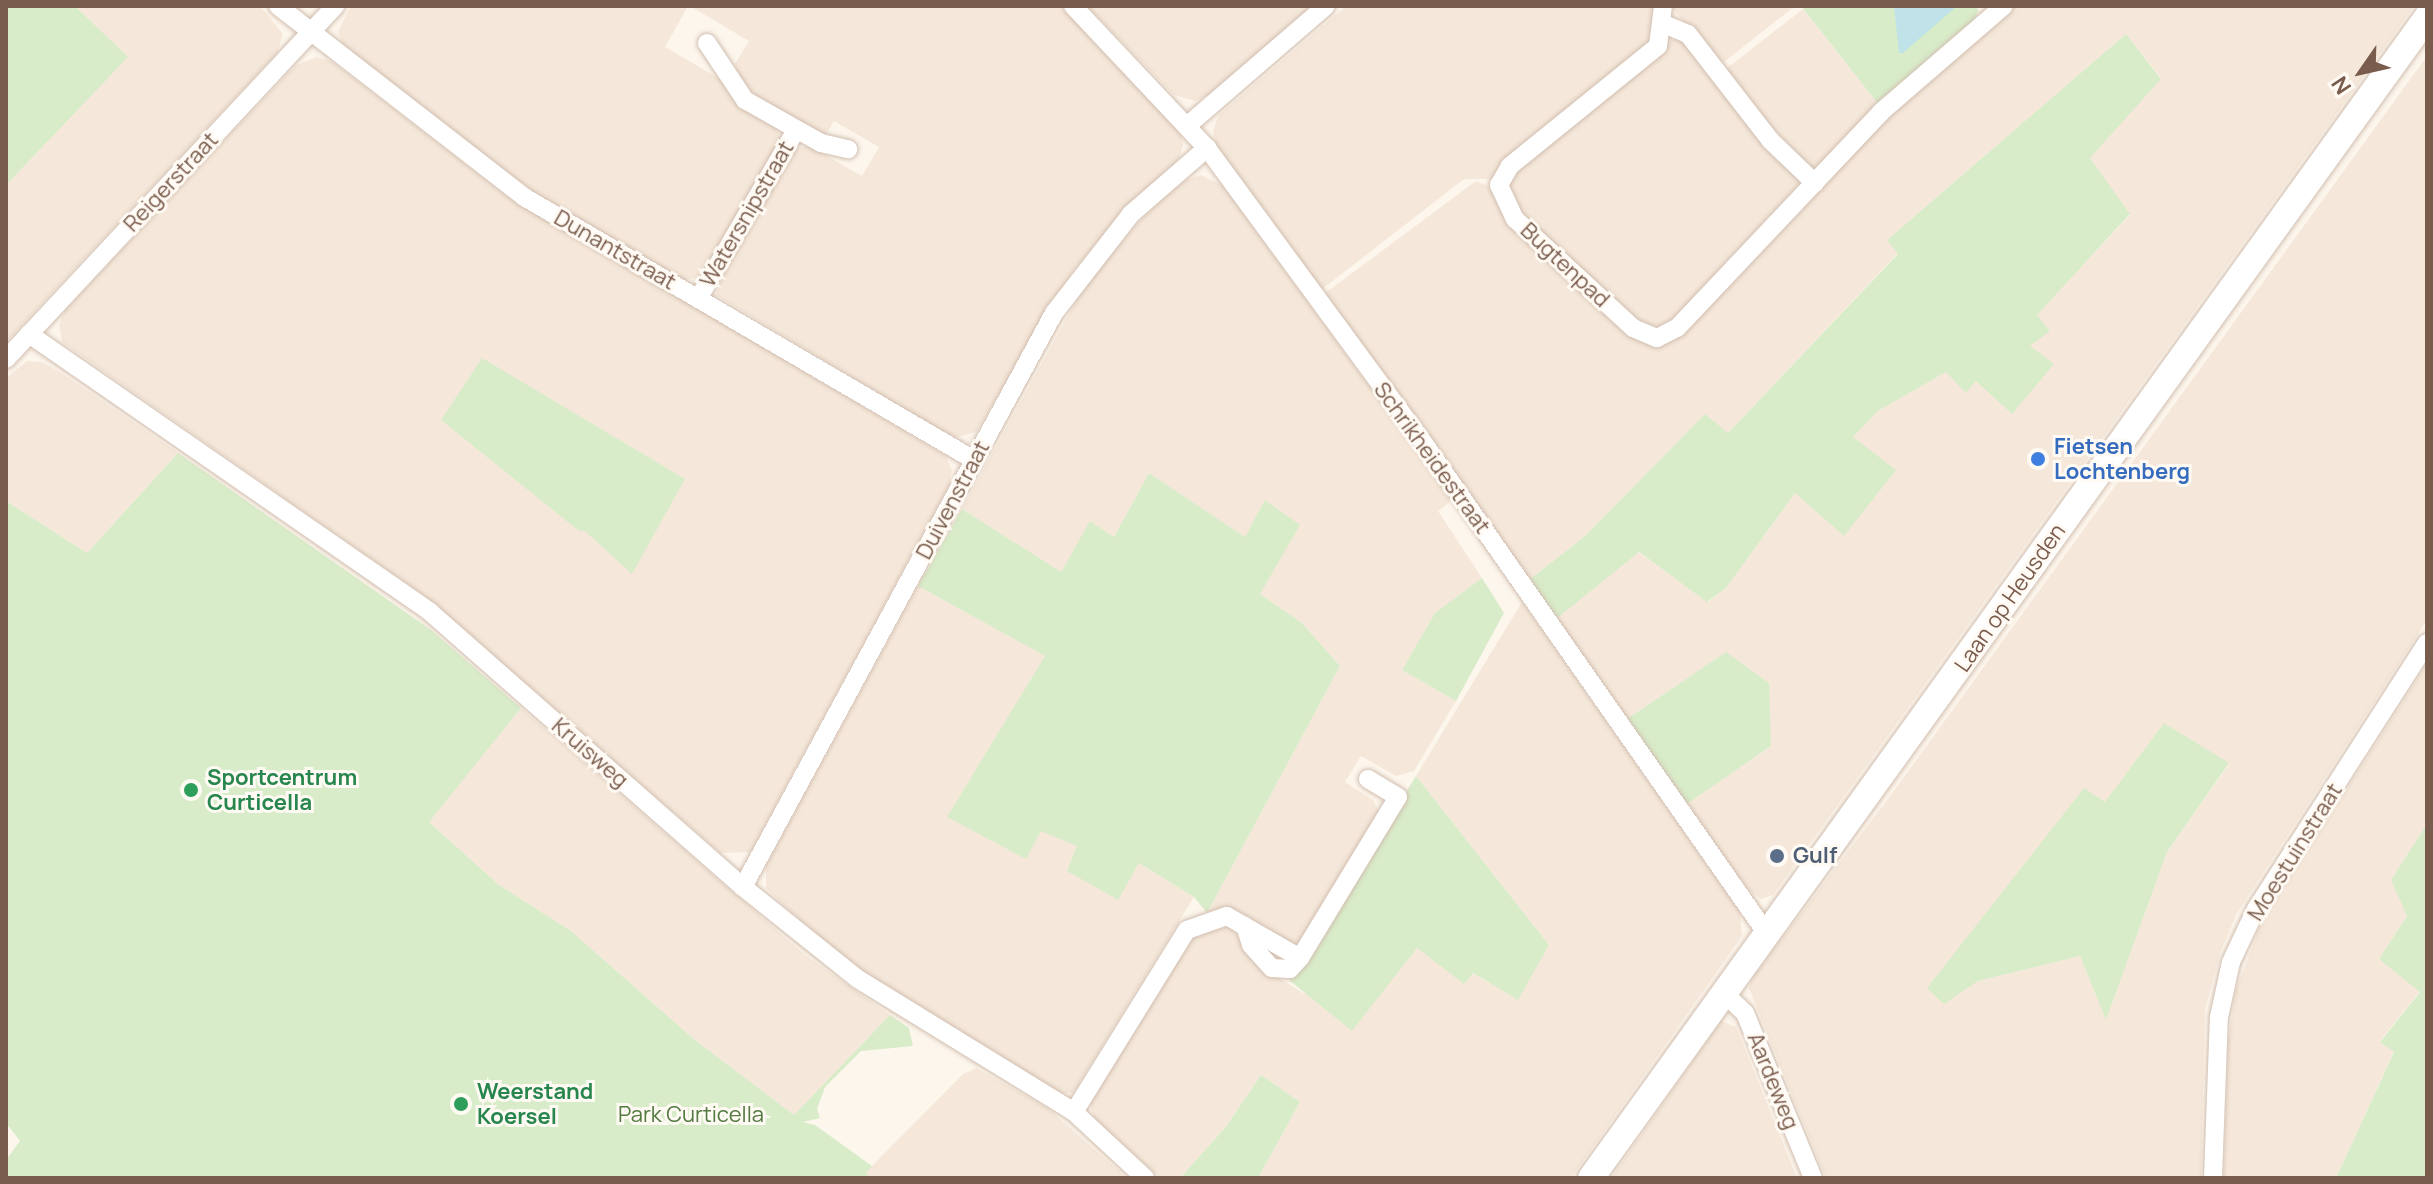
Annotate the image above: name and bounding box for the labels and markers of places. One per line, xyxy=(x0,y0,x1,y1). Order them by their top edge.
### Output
place label: Fietsen Lochtenberg xyxy=(2054,433,2190,484)
marker: Fietsen Lochtenberg xyxy=(2029,450,2047,468)
place label: Sportcentrum Curticella xyxy=(207,764,357,816)
marker: Sportcentrum Curticella xyxy=(182,781,200,799)
place label: Gulf xyxy=(1793,843,1837,869)
marker: Gulf xyxy=(1768,847,1786,865)
place label: Weerstand Koersel xyxy=(477,1078,593,1130)
marker: Weerstand Koersel xyxy=(452,1095,470,1113)

